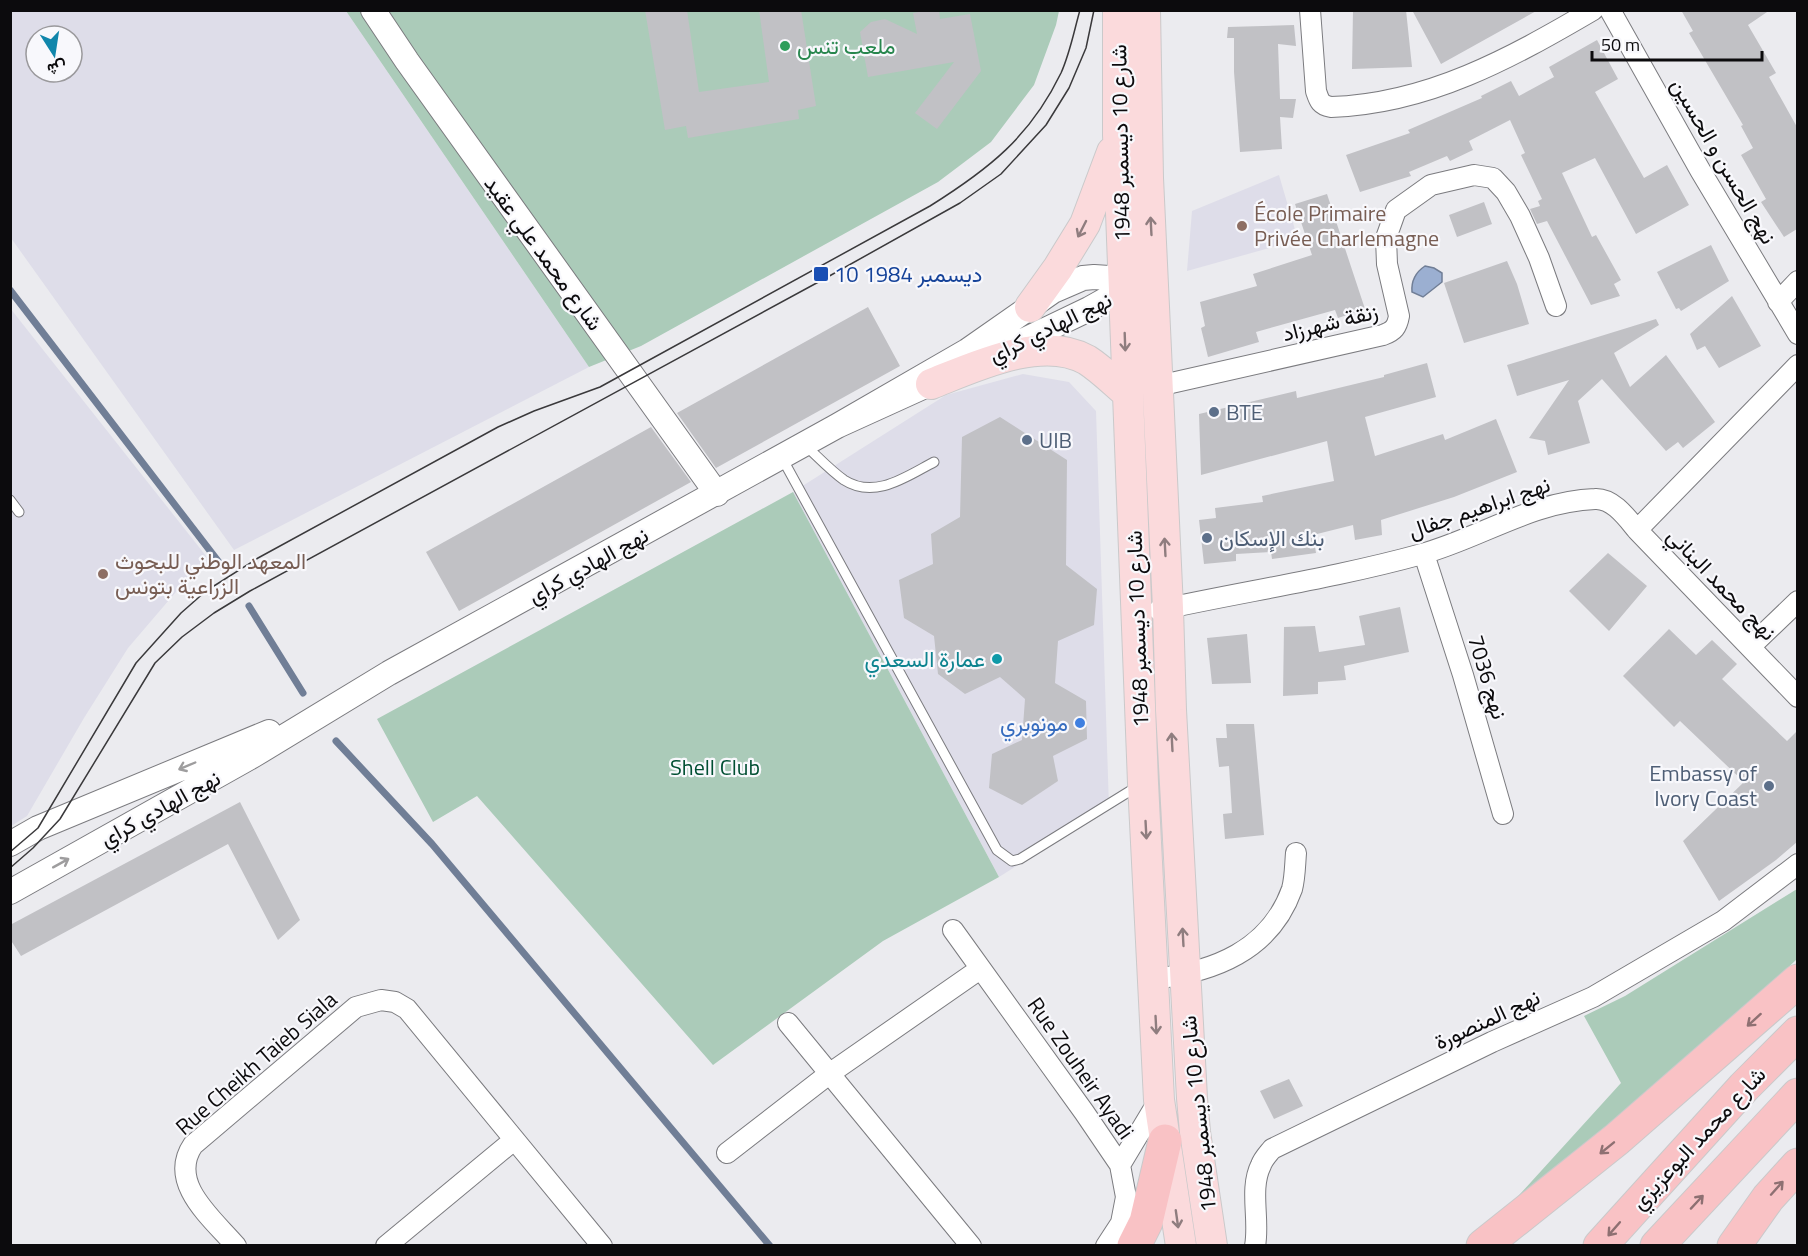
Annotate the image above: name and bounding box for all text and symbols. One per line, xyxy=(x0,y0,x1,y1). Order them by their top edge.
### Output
north arrow xyxy=(24,24,84,84)
scale bar xyxy=(1592,24,1762,62)
place label: ملعب تنس xyxy=(797,29,896,63)
text: 50 m xyxy=(1601,31,1640,58)
marker: ملعب تنس xyxy=(778,39,792,53)
street label: شارع 10 ديسمبر 1948 xyxy=(1101,44,1139,242)
text: ش xyxy=(45,55,69,82)
street label: نهج الحسن و الحسين xyxy=(1662,71,1786,251)
street label: شارع محمد علي عقيد xyxy=(474,168,612,339)
place label: École Primaire Privée Charlemagne xyxy=(1254,196,1439,255)
one-way arrow xyxy=(1145,217,1156,237)
one-way arrow xyxy=(1076,219,1087,237)
marker: École Primaire Privée Charlemagne xyxy=(1235,219,1249,233)
place label: 10 ديسمبر 1984 xyxy=(834,257,982,291)
marker: 10 ديسمبر 1984 xyxy=(812,265,830,283)
street label: نهج الهادي كراي xyxy=(982,282,1118,373)
street label: زنقة شهرزاد xyxy=(1279,294,1381,350)
one-way arrow xyxy=(1119,331,1131,351)
place label: BTE xyxy=(1226,395,1263,429)
marker: BTE xyxy=(1207,405,1221,419)
place label: UIB xyxy=(1039,423,1072,457)
marker: UIB xyxy=(1020,433,1034,447)
street label: نهج ابراهيم جفال xyxy=(1403,467,1555,547)
street label: نهج الهادي كراي xyxy=(521,518,656,614)
street label: نهج محمد البناني xyxy=(1658,520,1785,650)
place label: بنك الإسكان xyxy=(1219,521,1325,555)
street label: شارع 10 ديسمبر 1948 xyxy=(1117,530,1157,728)
marker: بنك الإسكان xyxy=(1200,531,1214,545)
one-way arrow xyxy=(1160,538,1171,558)
place label: المعهد الوطني للبحوث الزراعية بتونس xyxy=(115,544,306,603)
marker: المعهد الوطني للبحوث الزراعية بتونس xyxy=(96,567,110,581)
street label: نهج 7036 xyxy=(1459,631,1517,723)
place label: عمارة السعدي xyxy=(864,642,985,678)
marker: عمارة السعدي xyxy=(990,652,1004,666)
place label: مونوبري xyxy=(1000,706,1068,742)
marker: مونوبري xyxy=(1073,716,1087,730)
one-way arrow xyxy=(1167,732,1178,752)
park label: Shell Club xyxy=(670,750,760,784)
place label: Embassy of Ivory Coast xyxy=(1649,756,1758,815)
street label: نهج الهادي كراي xyxy=(93,761,228,857)
one-way arrow xyxy=(178,761,197,772)
marker: Embassy of Ivory Coast xyxy=(1762,779,1776,793)
one-way arrow xyxy=(1140,820,1151,840)
one-way arrow xyxy=(52,857,70,868)
one-way arrow xyxy=(1177,927,1188,947)
street label: نهج المنصورة xyxy=(1428,980,1546,1058)
street label: Rue Cheikh Taieb Siala xyxy=(168,983,344,1143)
street label: Rue Zouheir Ayadi xyxy=(1019,990,1143,1146)
one-way arrow xyxy=(1747,1013,1762,1027)
street label: شارع 10 ديسمبر 1948 xyxy=(1171,1014,1225,1214)
one-way arrow xyxy=(1150,1015,1161,1035)
street label: شارع محمد البوعزيزي xyxy=(1622,1059,1775,1219)
one-way arrow xyxy=(1599,1141,1615,1154)
one-way arrow xyxy=(1770,1180,1784,1195)
one-way arrow xyxy=(1690,1195,1704,1210)
one-way arrow xyxy=(1171,1208,1182,1228)
one-way arrow xyxy=(1608,1221,1621,1237)

